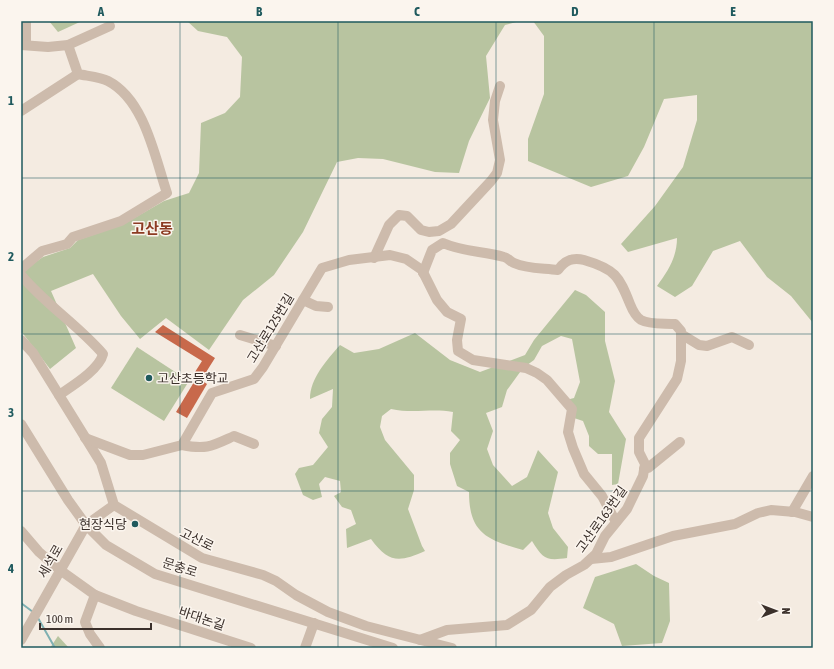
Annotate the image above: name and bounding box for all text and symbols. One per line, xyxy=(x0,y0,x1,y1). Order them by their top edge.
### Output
text: A xyxy=(97,4,105,19)
text: B xyxy=(256,4,263,19)
text: C xyxy=(414,4,420,19)
text: D xyxy=(571,4,579,19)
text: E xyxy=(730,4,736,19)
text: 1 xyxy=(8,93,14,108)
district label: 고산동 xyxy=(131,220,173,237)
text: 2 xyxy=(8,249,14,264)
street label: 고산로125번길 xyxy=(244,291,297,366)
place label: 고산초등학교 xyxy=(157,371,229,386)
marker: 고산초등학교 xyxy=(144,373,154,383)
text: 3 xyxy=(8,405,14,420)
street label: 고산로163번길 xyxy=(573,483,630,556)
place label: 현장식당 xyxy=(79,517,127,532)
marker: 현장식당 xyxy=(130,519,140,529)
street label: 고산로 xyxy=(177,525,216,554)
street label: 세석로 xyxy=(35,542,66,581)
street label: 문충로 xyxy=(160,555,199,580)
text: 4 xyxy=(7,561,14,576)
north arrow xyxy=(756,591,796,631)
street label: 바대논길 xyxy=(177,604,227,633)
scale bar xyxy=(40,605,151,631)
text: N xyxy=(780,608,792,614)
text: 100 m xyxy=(46,612,73,626)

